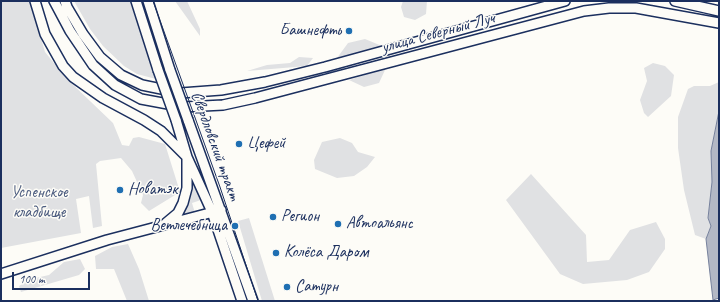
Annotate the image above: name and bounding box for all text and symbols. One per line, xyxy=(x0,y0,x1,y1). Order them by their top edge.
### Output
street label: улица Северный Луч xyxy=(379,8,497,58)
place label: Башнефть xyxy=(279,21,341,41)
marker: Башнефть xyxy=(344,26,354,36)
street label: Свердловский тракт xyxy=(186,89,244,203)
place label: Цефей xyxy=(247,134,285,154)
marker: Цефей xyxy=(234,139,244,149)
place label: Новатэк xyxy=(128,180,177,200)
park label: Успенское кладбище xyxy=(11,183,67,223)
marker: Новатэк xyxy=(115,185,125,195)
place label: Регион xyxy=(281,207,319,227)
marker: Регион xyxy=(268,212,278,222)
place label: Автоальянс xyxy=(346,214,413,234)
place label: Ветлечебница xyxy=(151,216,227,236)
marker: Автоальянс xyxy=(333,219,343,229)
marker: Ветлечебница xyxy=(230,221,240,231)
place label: Колёса Даром xyxy=(284,243,368,263)
marker: Колёса Даром xyxy=(271,248,281,258)
scale bar xyxy=(14,264,92,290)
text: 100 m xyxy=(19,271,45,287)
place label: Сатурн xyxy=(295,277,338,297)
marker: Сатурн xyxy=(282,282,292,292)

